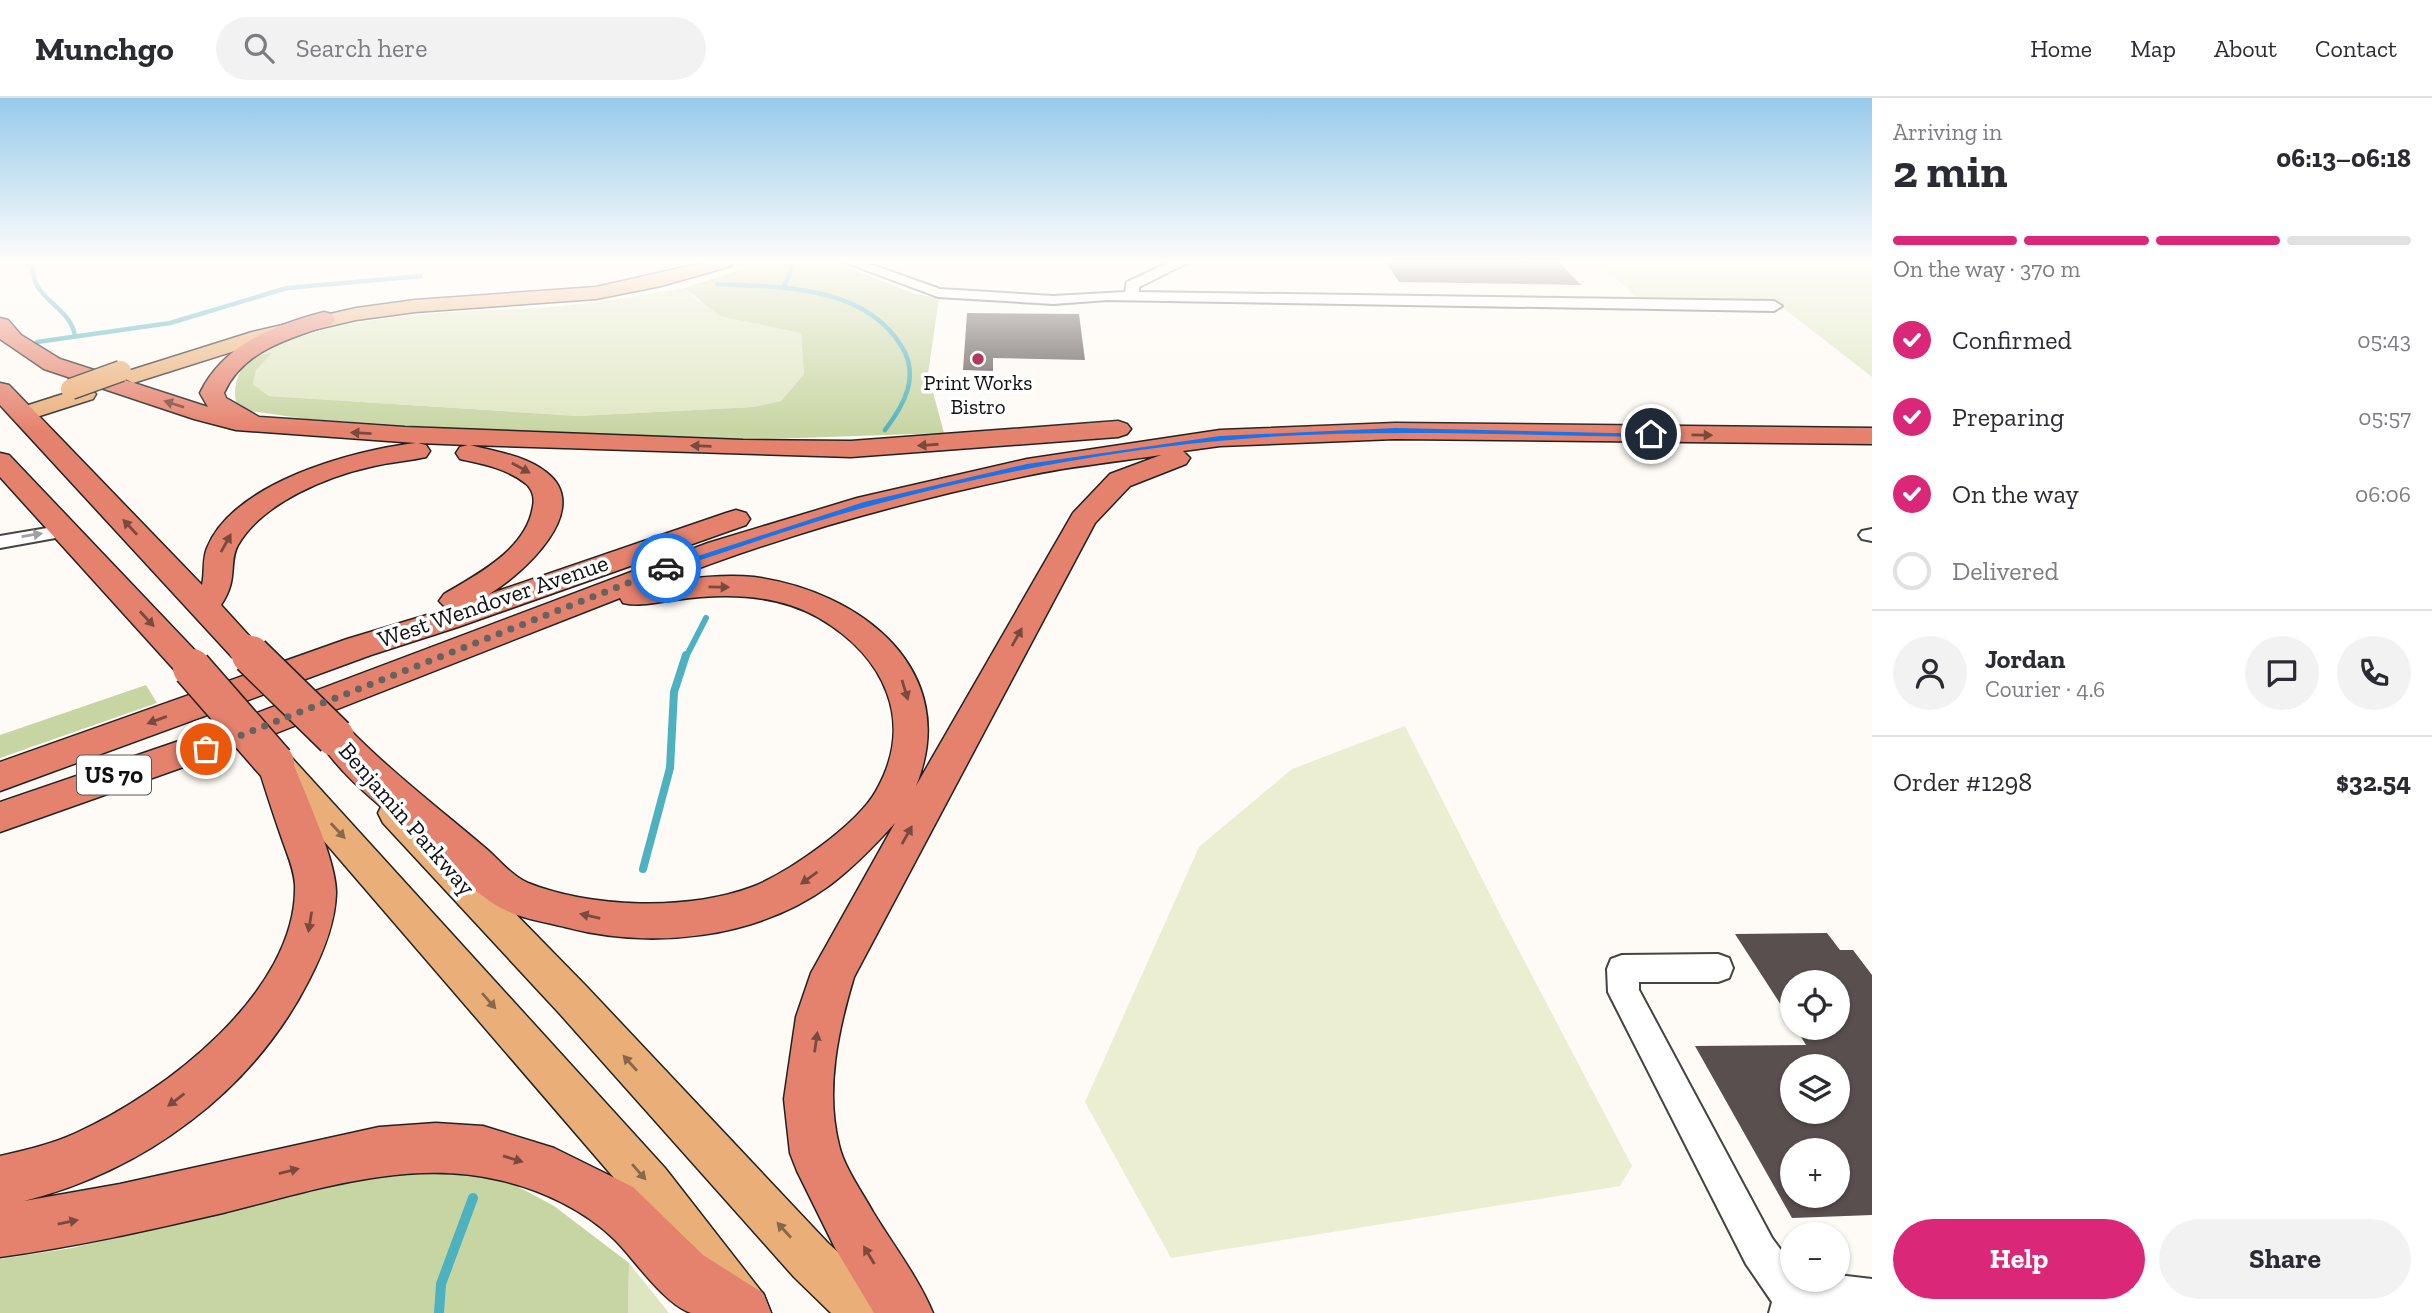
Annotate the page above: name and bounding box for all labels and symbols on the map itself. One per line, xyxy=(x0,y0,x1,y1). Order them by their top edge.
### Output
marker: Print Works Bistro xyxy=(970,351,986,367)
place label: Print Works Bistro xyxy=(924,370,1032,419)
one-way arrow xyxy=(164,399,185,409)
pin xyxy=(1621,404,1681,464)
one-way arrow xyxy=(350,427,372,438)
one-way arrow xyxy=(1691,430,1713,441)
one-way arrow xyxy=(917,439,939,450)
one-way arrow xyxy=(689,441,711,452)
one-way arrow xyxy=(511,462,530,474)
one-way arrow xyxy=(122,519,139,536)
one-way arrow xyxy=(21,529,43,540)
one-way arrow xyxy=(220,533,232,553)
courier xyxy=(631,533,701,603)
street label: West Wendover Avenue xyxy=(374,547,612,654)
one-way arrow xyxy=(708,581,730,593)
one-way arrow xyxy=(138,610,154,627)
one-way arrow xyxy=(1011,627,1023,646)
one-way arrow xyxy=(900,680,910,701)
one-way arrow xyxy=(147,715,168,726)
pin xyxy=(176,719,236,779)
street label: Benjamin Parkway xyxy=(333,736,482,902)
road number: US 70 xyxy=(77,755,151,794)
one-way arrow xyxy=(330,822,346,839)
one-way arrow xyxy=(901,826,913,845)
one-way arrow xyxy=(800,871,818,885)
one-way arrow xyxy=(579,910,601,921)
one-way arrow xyxy=(305,911,316,933)
one-way arrow xyxy=(481,992,497,1010)
one-way arrow xyxy=(810,1031,821,1053)
one-way arrow xyxy=(623,1055,639,1072)
one-way arrow xyxy=(168,1092,186,1107)
one-way arrow xyxy=(503,1155,524,1165)
one-way arrow xyxy=(631,1164,646,1181)
one-way arrow xyxy=(278,1165,300,1176)
one-way arrow xyxy=(57,1216,79,1227)
one-way arrow xyxy=(776,1221,792,1239)
one-way arrow xyxy=(863,1245,876,1264)

